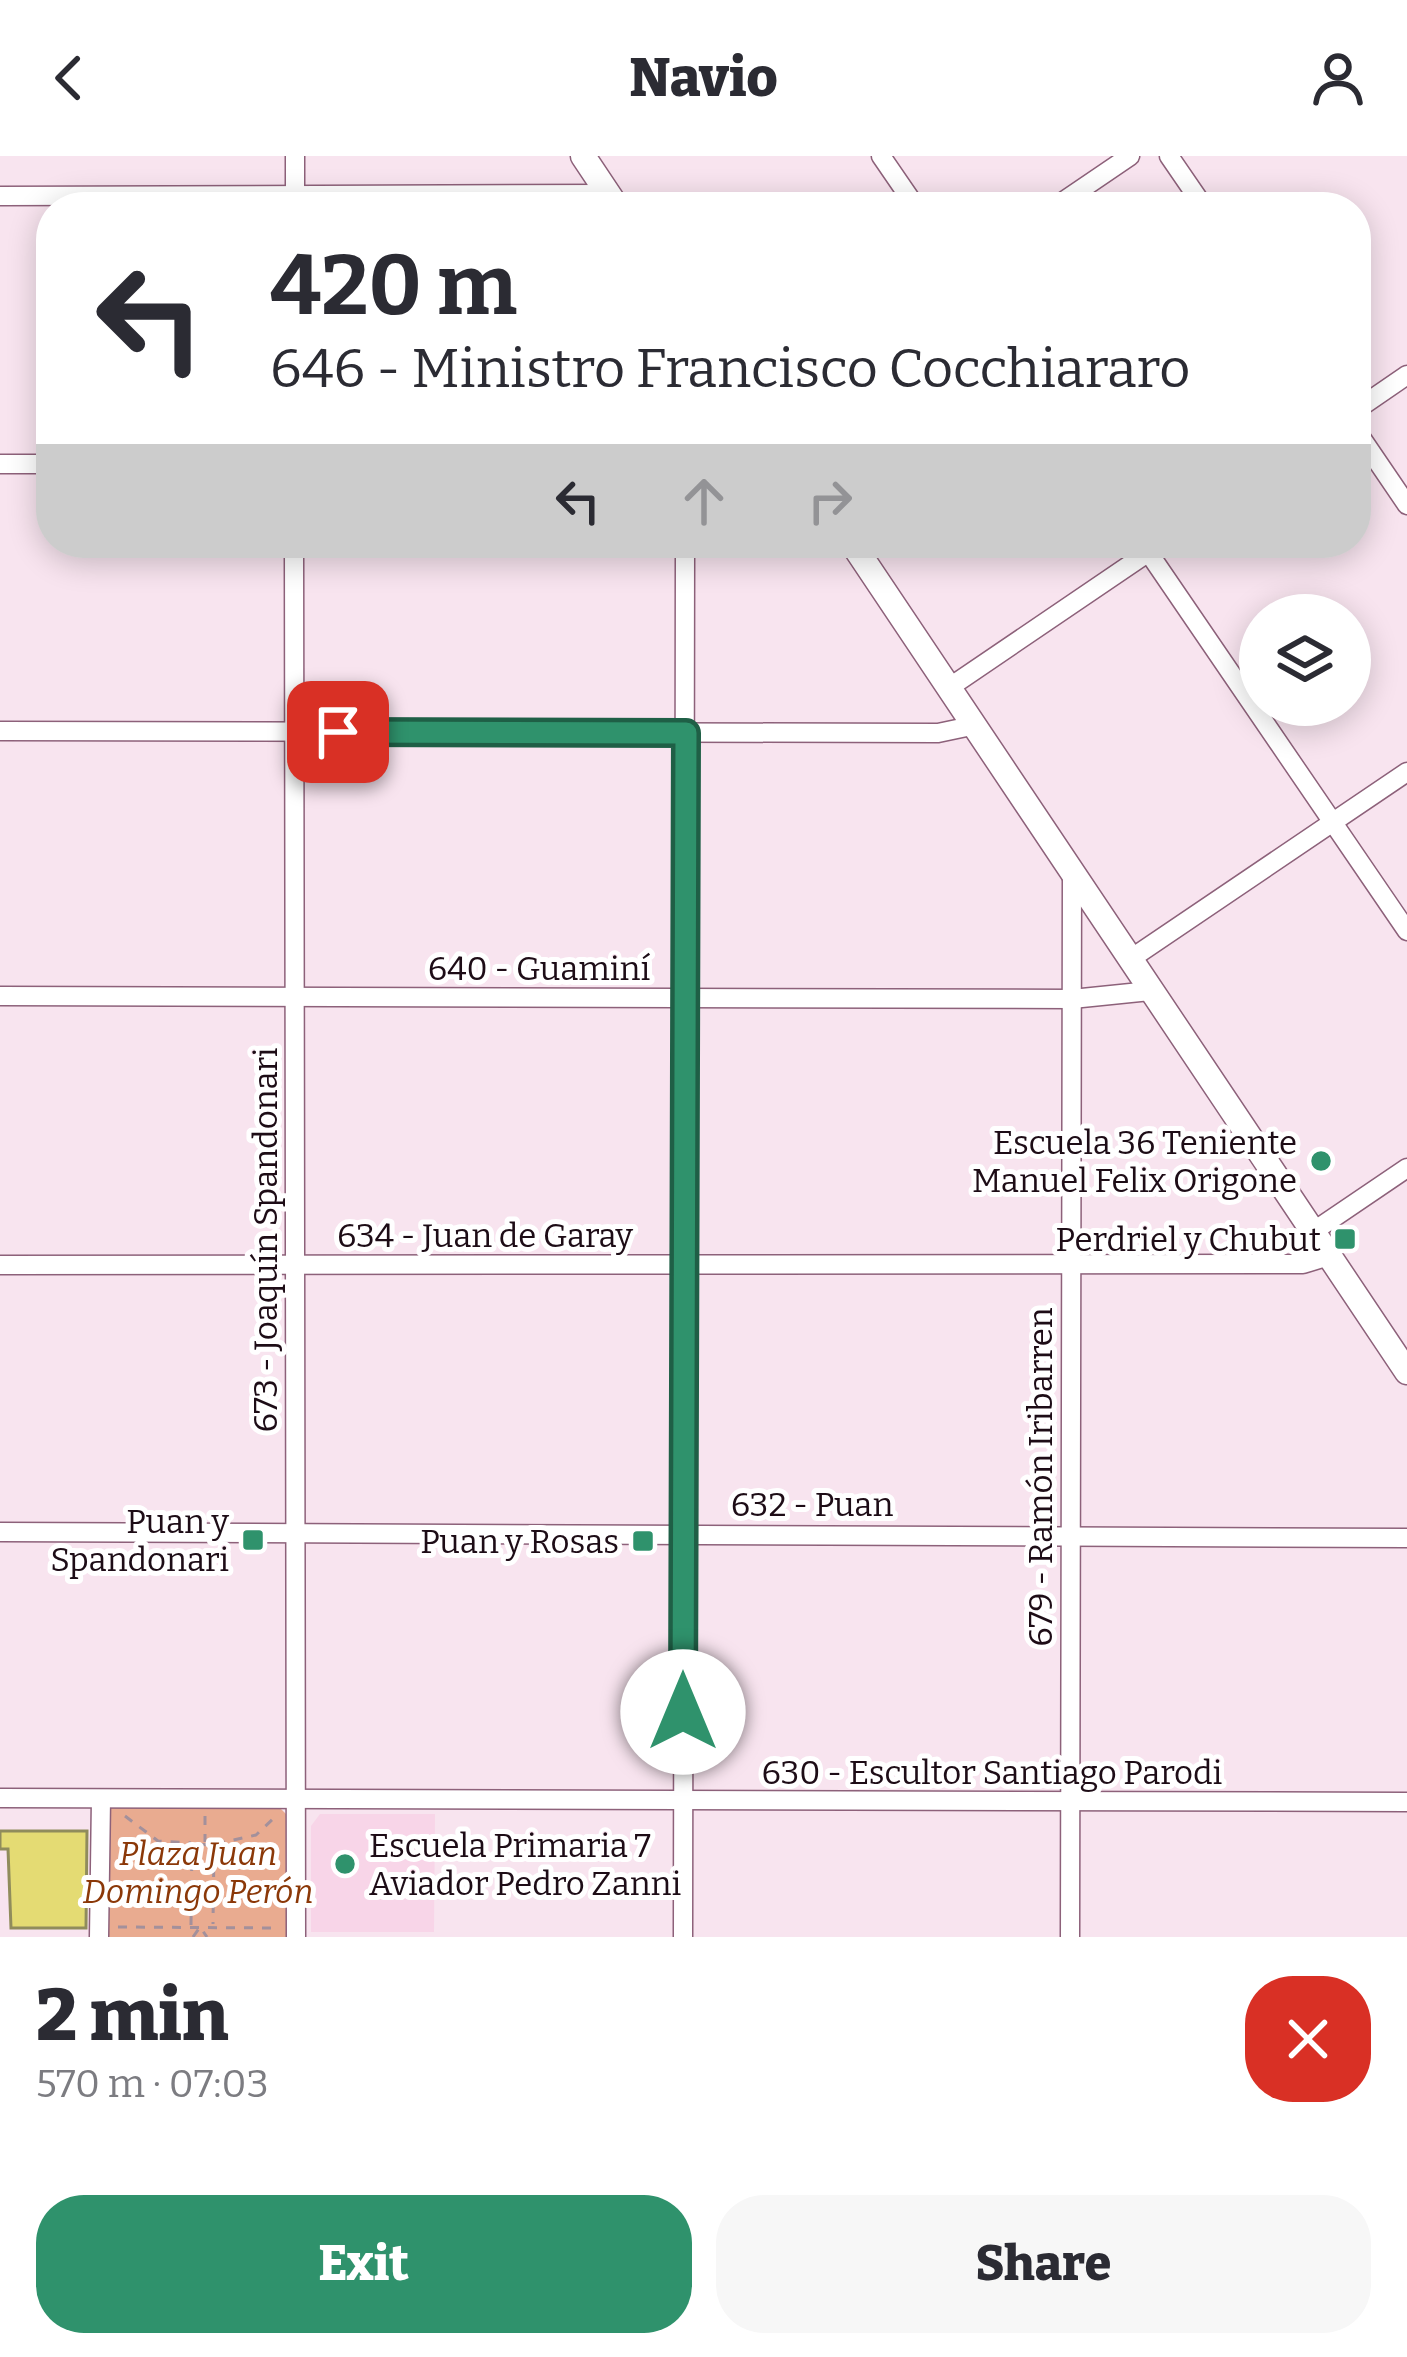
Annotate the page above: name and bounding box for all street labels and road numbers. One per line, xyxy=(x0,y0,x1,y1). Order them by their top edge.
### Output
street label: 640 - Guaminí xyxy=(428,949,651,989)
street label: 673 - Joaquín Spandonari xyxy=(246,1047,286,1433)
street label: 634 - Juan de Garay xyxy=(337,1216,634,1256)
street label: 679 - Ramón Iribarren xyxy=(1021,1307,1061,1647)
street label: 632 - Puan xyxy=(731,1485,893,1525)
street label: 630 - Escultor Santiago Parodi xyxy=(762,1753,1223,1793)

